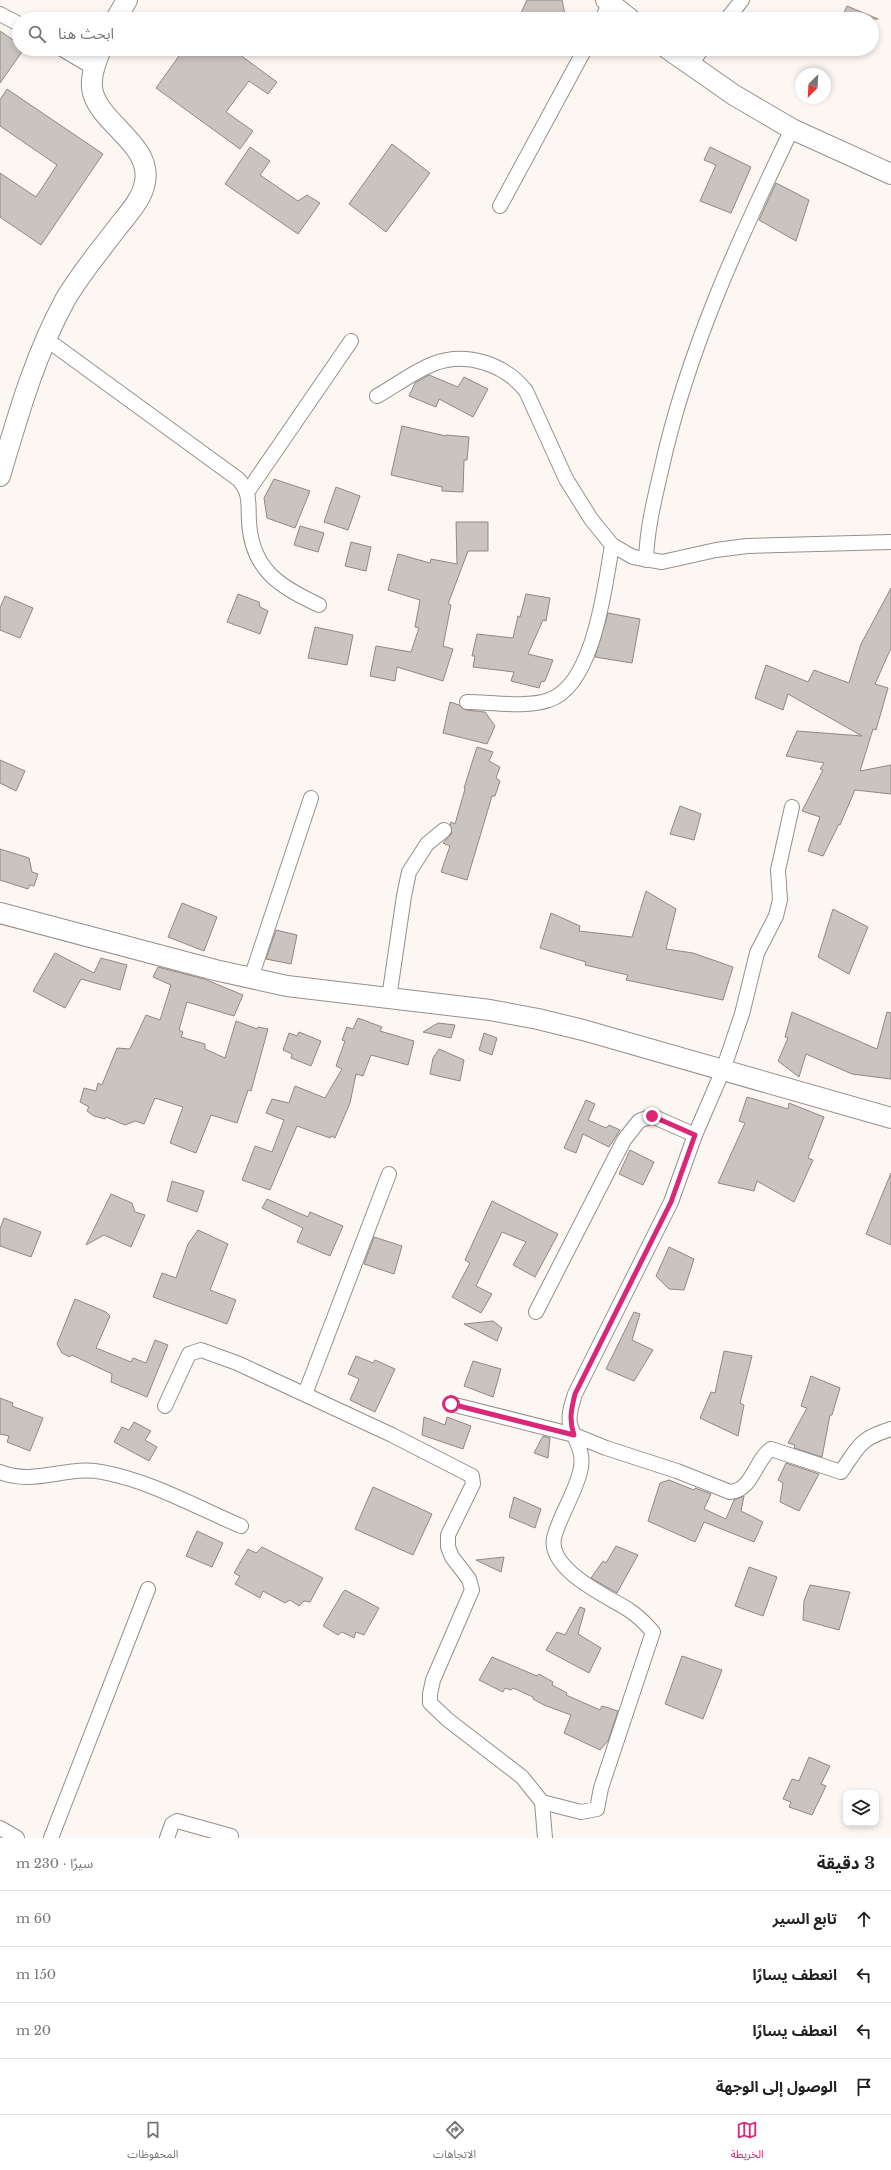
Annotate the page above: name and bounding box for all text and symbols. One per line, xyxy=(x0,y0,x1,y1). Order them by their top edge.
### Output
search box xyxy=(12,12,879,56)
icon: search xyxy=(26,23,48,45)
text: ابحث هنا xyxy=(58,24,114,43)
north arrow xyxy=(795,68,831,104)
route end xyxy=(643,1107,661,1125)
route start xyxy=(442,1395,460,1413)
map controls xyxy=(843,1790,879,1826)
button: layers xyxy=(843,1790,879,1826)
text: 3 دقيقة xyxy=(817,1853,875,1874)
text: سيرًا · 230 m xyxy=(16,1855,93,1872)
icon: ahead xyxy=(853,1908,875,1930)
text: تابع السير xyxy=(773,1909,837,1928)
text: 60 m xyxy=(16,1910,51,1927)
icon: left xyxy=(853,1964,875,1986)
text: انعطف يسارًا xyxy=(752,1965,837,1984)
text: 150 m xyxy=(16,1966,56,1983)
icon: left xyxy=(853,2020,875,2042)
text: انعطف يسارًا xyxy=(752,2021,837,2040)
text: 20 m xyxy=(16,2022,51,2039)
icon: arrive xyxy=(853,2076,875,2098)
text: الوصول إلى الوجهة xyxy=(716,2077,837,2096)
tab: المحفوظات xyxy=(127,2119,178,2166)
tab: الاتجاهات xyxy=(433,2119,476,2166)
tab: الخريطة xyxy=(731,2119,764,2166)

